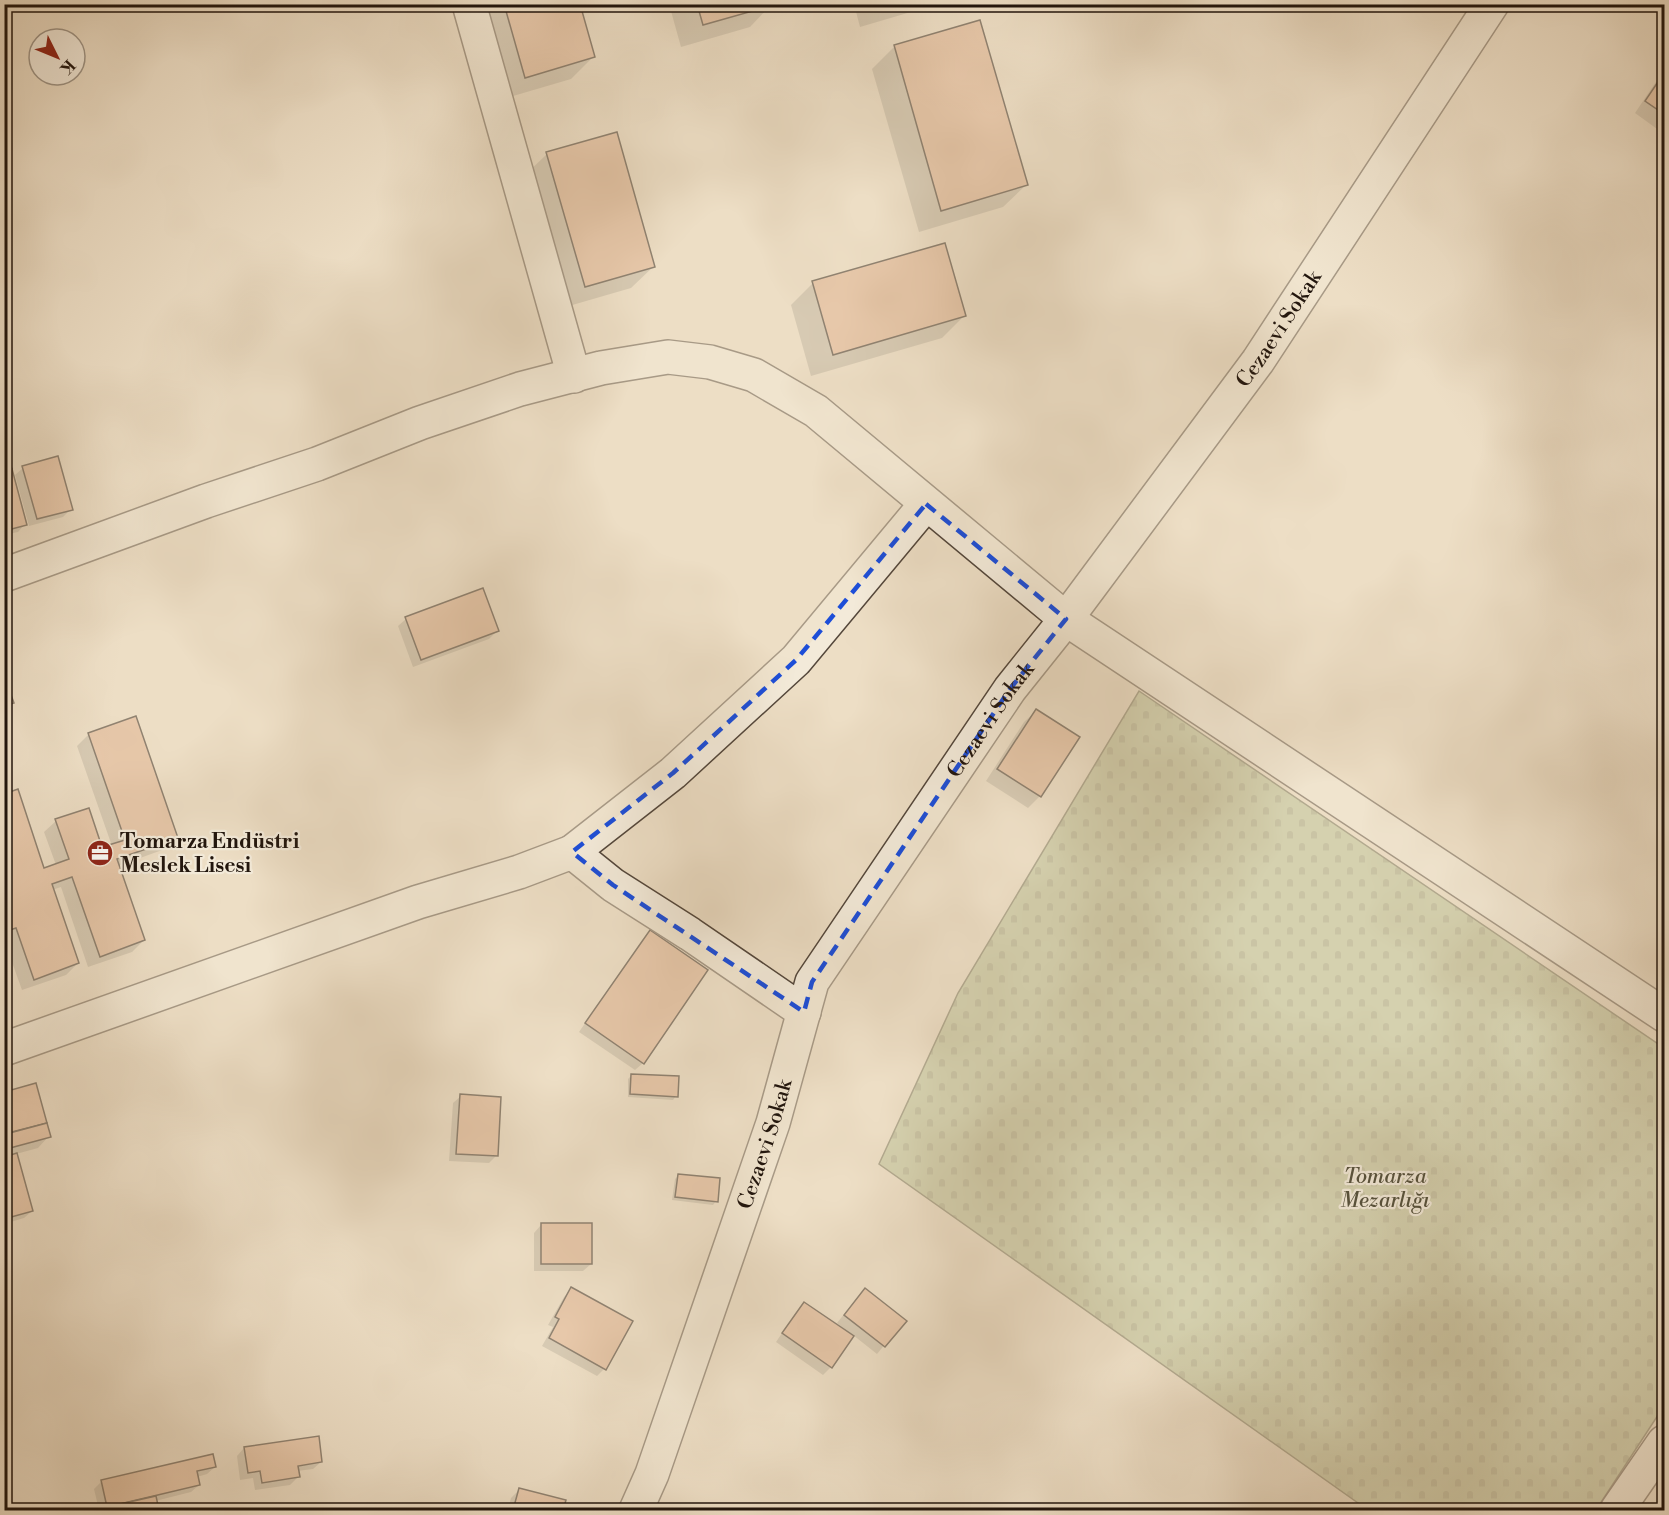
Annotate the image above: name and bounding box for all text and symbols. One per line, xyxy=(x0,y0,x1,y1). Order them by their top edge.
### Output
north arrow xyxy=(27,27,87,87)
text: K xyxy=(55,55,79,79)
street label: Cezaevi Sokak xyxy=(1231,265,1328,393)
street label: Cezaevi Sokak xyxy=(942,656,1041,783)
place label: Tomarza Endüstri Meslek Lisesi xyxy=(120,829,300,879)
office icon: Tomarza Endüstri Meslek Lisesi xyxy=(85,838,115,868)
street label: Cezaevi Sokak xyxy=(732,1076,799,1213)
park label: Tomarza Mezarlığı xyxy=(1340,1164,1430,1214)

